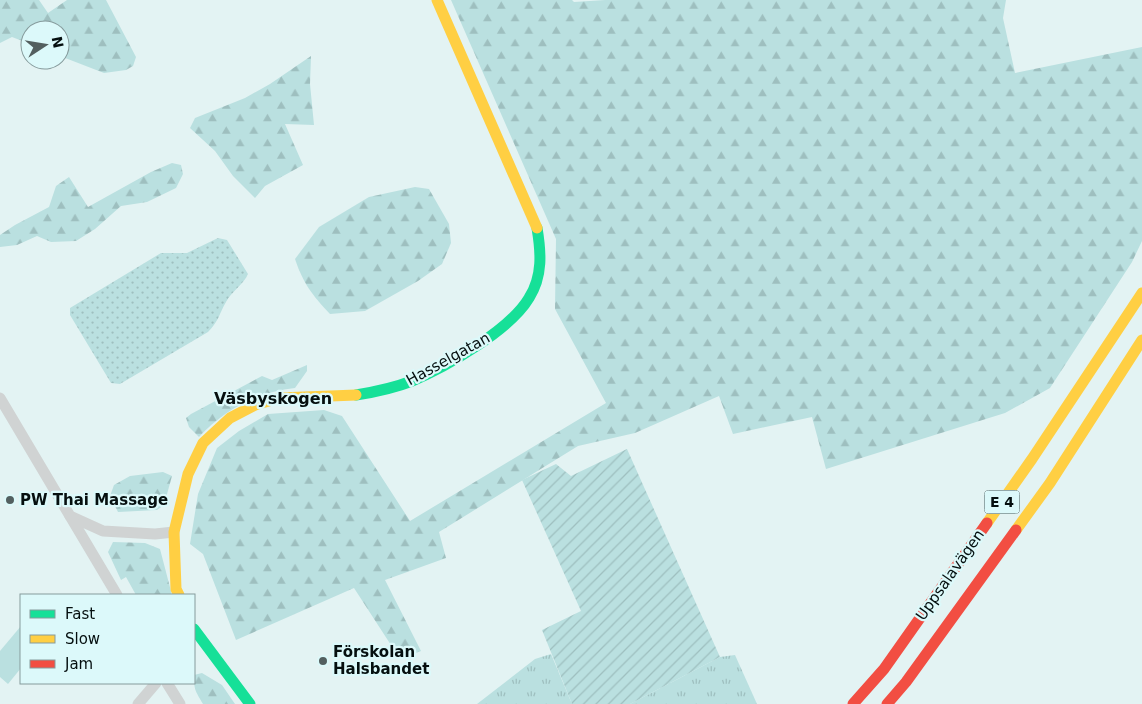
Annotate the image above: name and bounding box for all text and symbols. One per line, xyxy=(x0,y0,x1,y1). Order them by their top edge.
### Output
north arrow xyxy=(20,20,70,70)
text: N xyxy=(49,35,67,50)
street label: Hasselgatan xyxy=(403,329,493,389)
district label: Väsbyskogen xyxy=(214,389,332,408)
place label: PW Thai Massage xyxy=(20,491,168,509)
road number: E 4 xyxy=(984,491,1020,514)
marker: PW Thai Massage xyxy=(4,494,16,506)
street label: Uppsalavägen xyxy=(912,526,988,624)
legend xyxy=(20,594,195,684)
text: Fast xyxy=(65,605,95,623)
text: Slow xyxy=(65,630,100,648)
place label: Förskolan Halsbandet xyxy=(333,643,429,678)
text: Jam xyxy=(64,655,93,673)
marker: Förskolan Halsbandet xyxy=(317,655,329,667)

